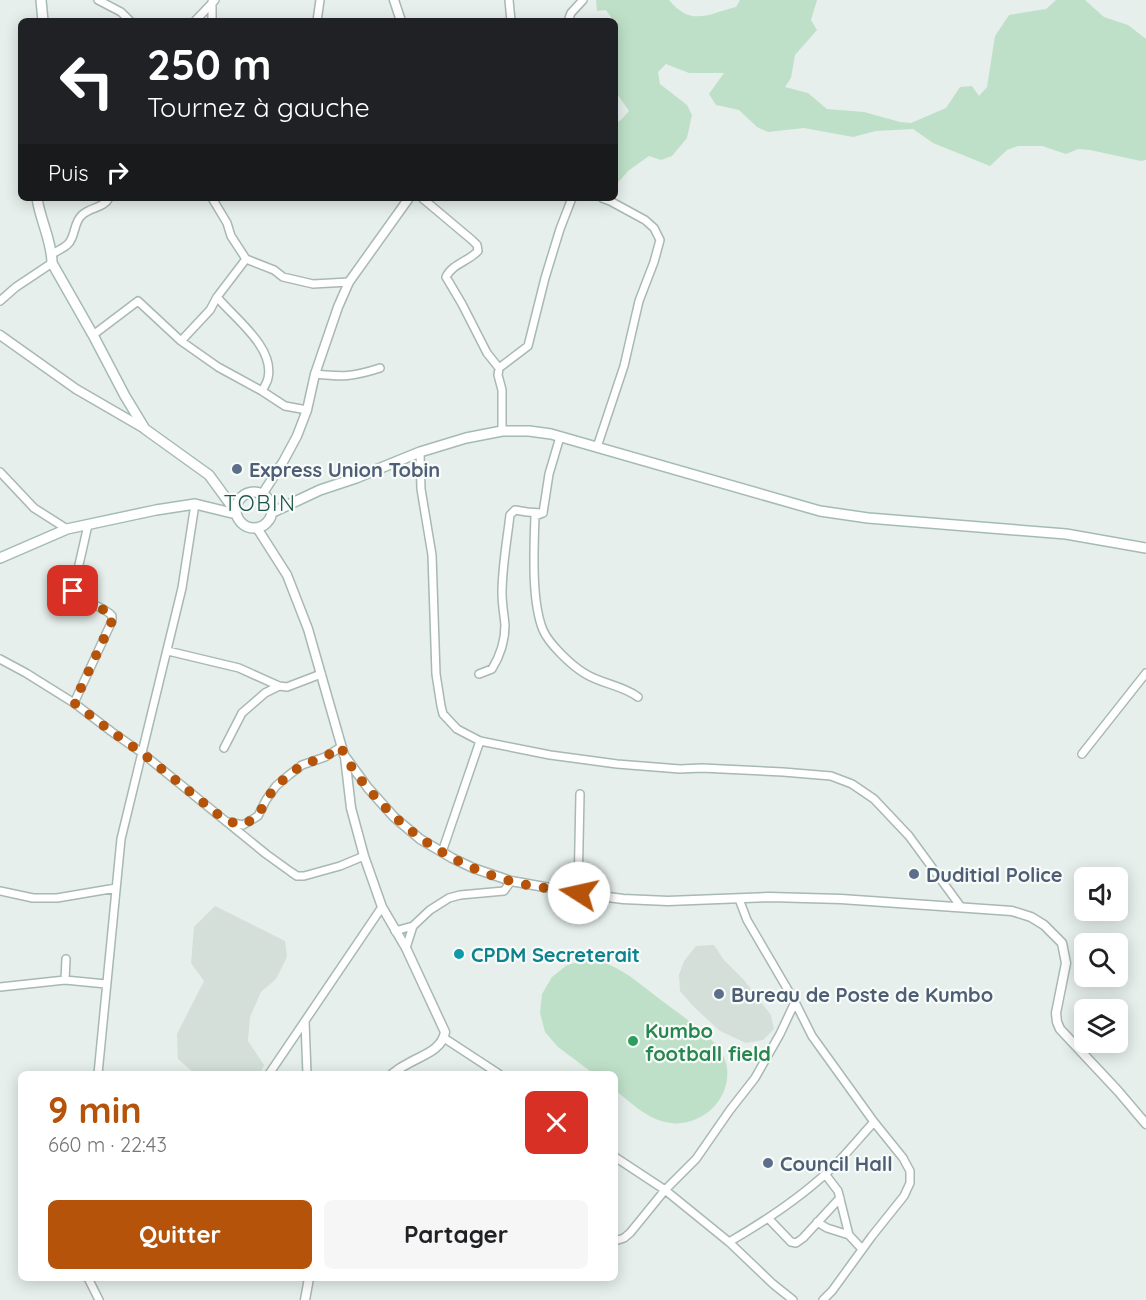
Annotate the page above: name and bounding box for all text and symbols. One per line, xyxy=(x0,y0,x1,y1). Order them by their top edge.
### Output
text: 250 m xyxy=(147,38,271,91)
icon: left xyxy=(48,42,126,120)
text: Tournez à gauche xyxy=(147,90,370,124)
icon: right xyxy=(101,156,134,189)
text: Puis xyxy=(48,159,89,187)
place label: Express Union Tobin xyxy=(249,457,440,482)
marker: Express Union Tobin xyxy=(230,462,244,476)
district label: TOBIN xyxy=(223,489,297,517)
pin xyxy=(47,565,98,616)
icon: arrive xyxy=(56,574,89,607)
position arrow xyxy=(547,861,611,925)
place label: Duditial Police xyxy=(926,862,1062,887)
marker: Duditial Police xyxy=(907,867,921,881)
map controls xyxy=(1074,867,1128,1053)
button: sound xyxy=(1074,867,1128,921)
button: search xyxy=(1074,933,1128,987)
place label: CPDM Secreterait xyxy=(471,942,640,967)
marker: CPDM Secreterait xyxy=(452,947,466,961)
place label: Bureau de Poste de Kumbo xyxy=(731,982,993,1007)
marker: Bureau de Poste de Kumbo xyxy=(712,987,726,1001)
button: layers xyxy=(1074,999,1128,1053)
place label: Kumbo football field xyxy=(645,1018,771,1066)
marker: Kumbo football field xyxy=(626,1034,640,1048)
text: 9 min xyxy=(48,1087,142,1132)
button: close xyxy=(525,1091,588,1154)
text: 660 m · 22:43 xyxy=(48,1132,167,1157)
place label: Council Hall xyxy=(780,1151,893,1176)
marker: Council Hall xyxy=(761,1156,775,1170)
button: Quitter xyxy=(48,1200,312,1269)
button: Partager xyxy=(324,1200,588,1269)

